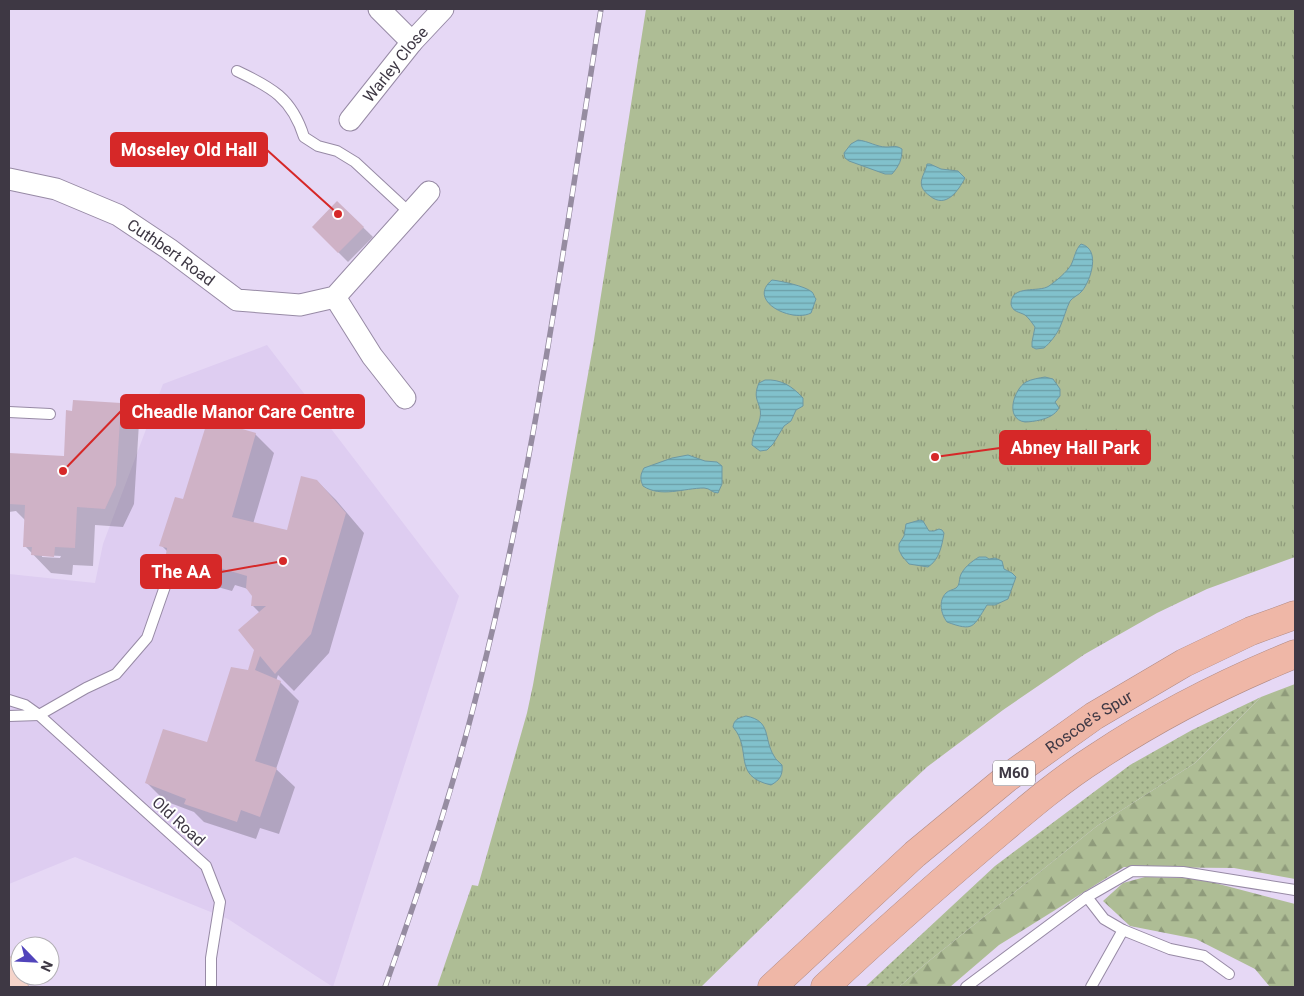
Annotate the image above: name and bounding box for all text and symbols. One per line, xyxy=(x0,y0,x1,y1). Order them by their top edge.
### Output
street label: Warley Close xyxy=(359,22,432,106)
callout: Moseley Old Hall xyxy=(111,133,267,166)
text: Moseley Old Hall xyxy=(121,139,257,160)
street label: Cuthbert Road xyxy=(124,215,218,290)
callout: Cheadle Manor Care Centre xyxy=(121,395,364,428)
text: Cheadle Manor Care Centre xyxy=(132,401,355,422)
callout: Abney Hall Park xyxy=(1000,431,1150,464)
text: Abney Hall Park xyxy=(1010,437,1140,458)
callout: The AA xyxy=(141,555,221,588)
text: The AA xyxy=(151,561,212,582)
street label: Roscoe's Spur xyxy=(1042,686,1136,758)
road number: M60 xyxy=(993,760,1035,786)
street label: Old Road xyxy=(148,793,209,850)
north arrow xyxy=(10,936,60,986)
text: N xyxy=(38,959,56,974)

